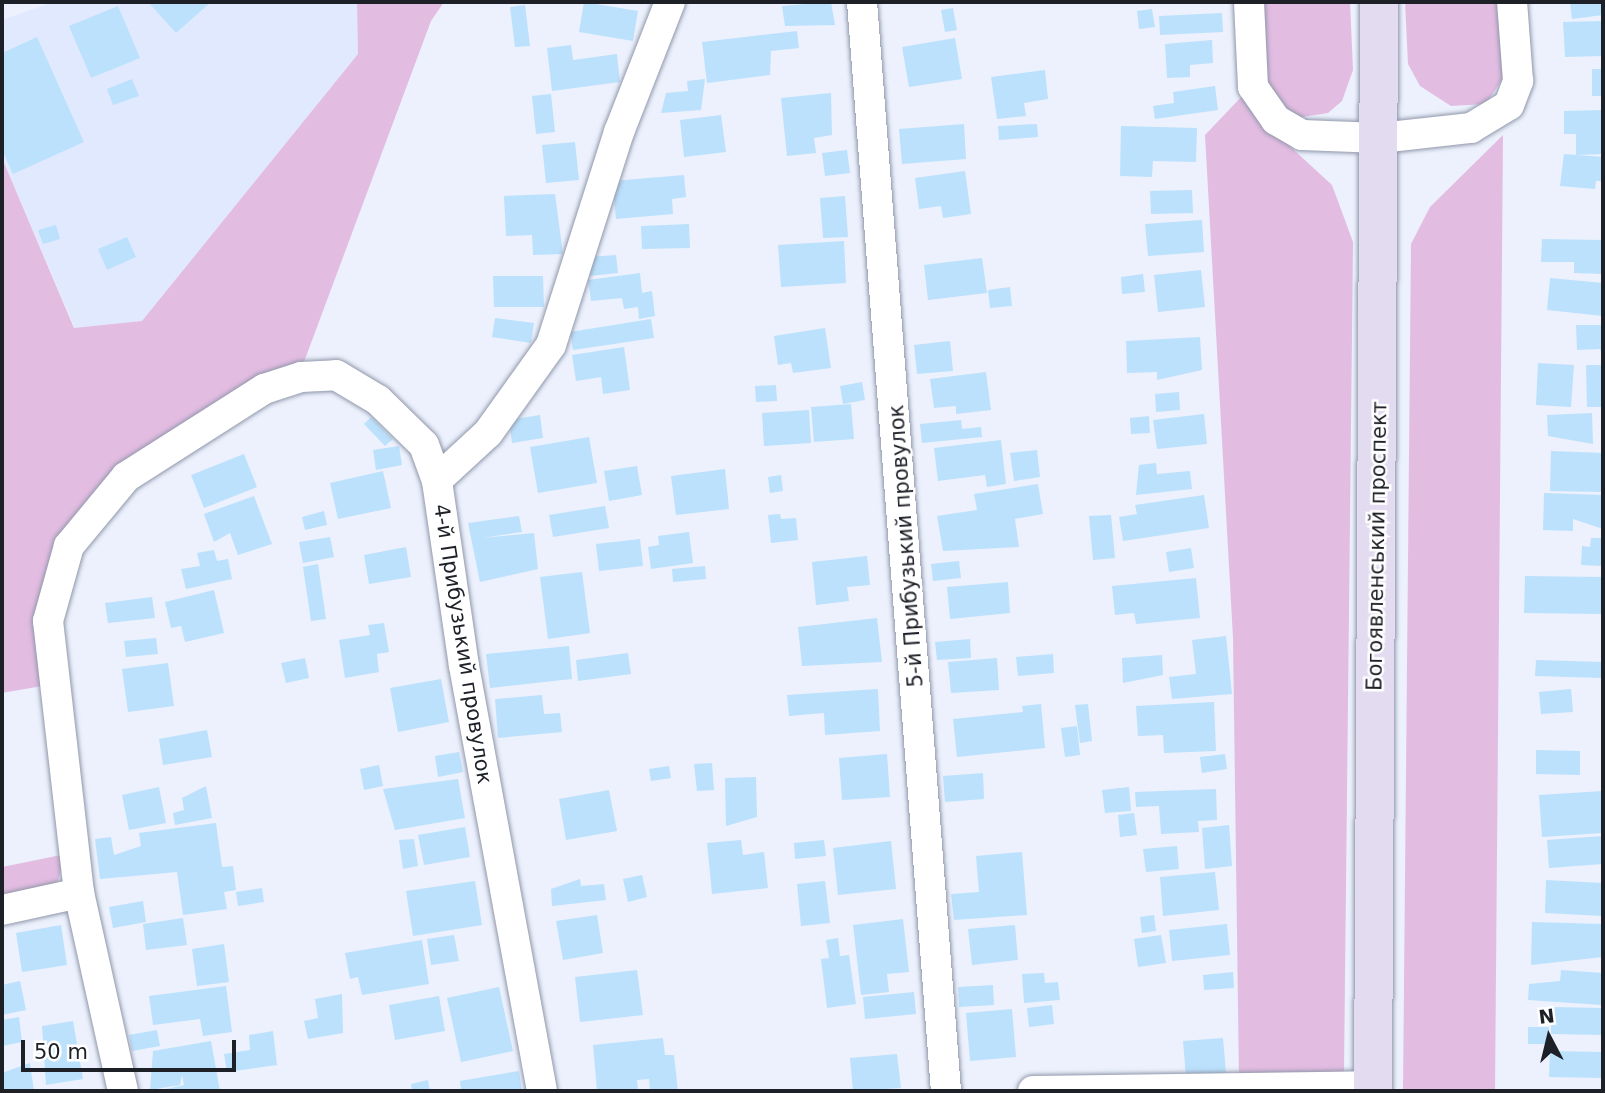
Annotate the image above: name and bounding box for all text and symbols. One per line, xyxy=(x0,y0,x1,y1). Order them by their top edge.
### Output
street label: Богоявленський проспект xyxy=(1362,401,1392,691)
street label: 5-й Прибузький провулок xyxy=(884,404,928,688)
street label: 4-й Прибузький провулок xyxy=(428,502,498,786)
north arrow xyxy=(1514,1002,1584,1072)
text: N xyxy=(1537,1004,1556,1028)
scale bar xyxy=(24,1026,240,1070)
text: 50 m xyxy=(34,1040,88,1064)

